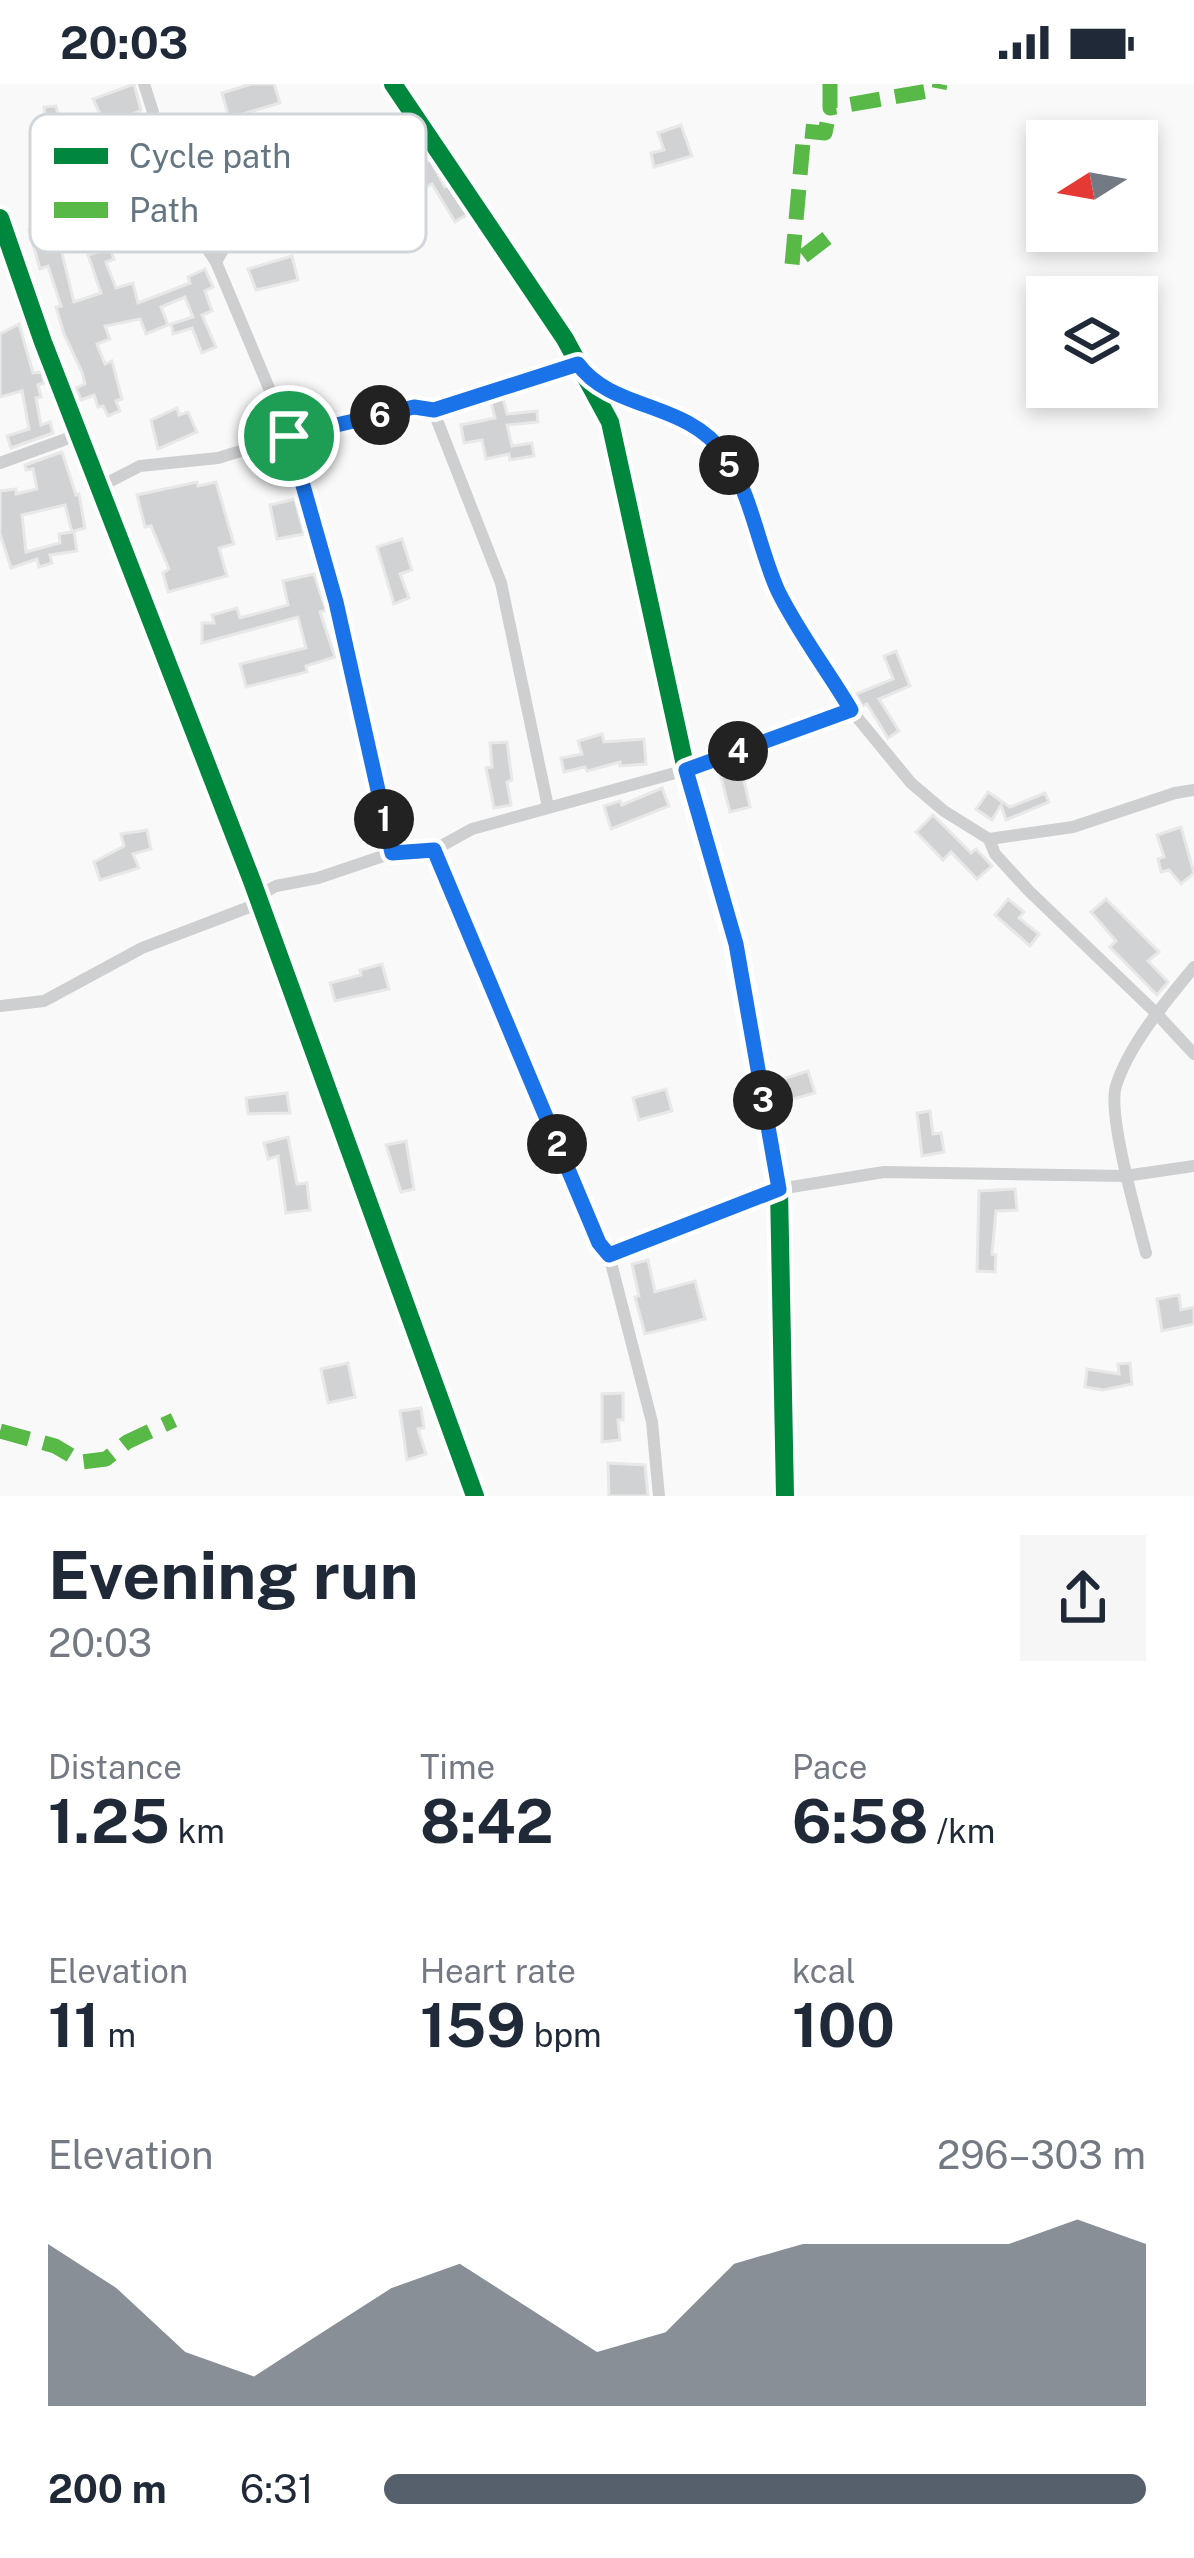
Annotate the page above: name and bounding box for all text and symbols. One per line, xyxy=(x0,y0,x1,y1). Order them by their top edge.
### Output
text: 20:03 xyxy=(60,16,189,69)
legend xyxy=(30,114,426,252)
north arrow xyxy=(1026,120,1158,252)
map controls xyxy=(1026,120,1158,408)
text: Cycle path xyxy=(129,137,291,175)
text: Path xyxy=(129,191,199,229)
button: layers xyxy=(1026,276,1158,408)
pin xyxy=(238,385,340,487)
pin: 6 xyxy=(350,385,410,445)
text: 6 xyxy=(369,396,391,434)
icon: arrive xyxy=(256,403,322,469)
pin: 5 xyxy=(699,435,759,495)
text: 5 xyxy=(718,446,740,484)
pin: 4 xyxy=(708,721,768,781)
text: 4 xyxy=(727,732,749,770)
pin: 1 xyxy=(354,789,414,849)
text: 1 xyxy=(377,800,391,838)
pin: 3 xyxy=(733,1070,793,1130)
text: 3 xyxy=(752,1081,774,1119)
pin: 2 xyxy=(527,1114,587,1174)
text: 2 xyxy=(547,1125,567,1163)
button: share xyxy=(1020,1535,1146,1661)
text: Evening run xyxy=(48,1536,419,1614)
text: 20:03 xyxy=(48,1620,152,1666)
text: Distance xyxy=(48,1748,182,1786)
text: Time xyxy=(420,1748,495,1786)
text: Pace xyxy=(792,1748,867,1786)
text: 1.25 xyxy=(48,1786,170,1857)
text: 8:42 xyxy=(420,1786,554,1857)
text: 6:58 xyxy=(792,1786,929,1857)
text: km xyxy=(170,1812,225,1850)
text: /km xyxy=(929,1812,995,1850)
text: Elevation xyxy=(48,1952,188,1990)
text: Heart rate xyxy=(420,1952,576,1990)
text: kcal xyxy=(792,1952,856,1990)
text: 11 xyxy=(48,1990,99,2061)
text: 159 xyxy=(420,1990,526,2061)
text: 100 xyxy=(792,1990,895,2061)
text: m xyxy=(99,2016,136,2054)
text: bpm xyxy=(526,2016,602,2054)
text: Elevation xyxy=(48,2132,214,2178)
text: 296–303 m xyxy=(937,2132,1146,2178)
text: 200 m xyxy=(48,2466,167,2512)
text: 6:31 xyxy=(240,2466,314,2512)

